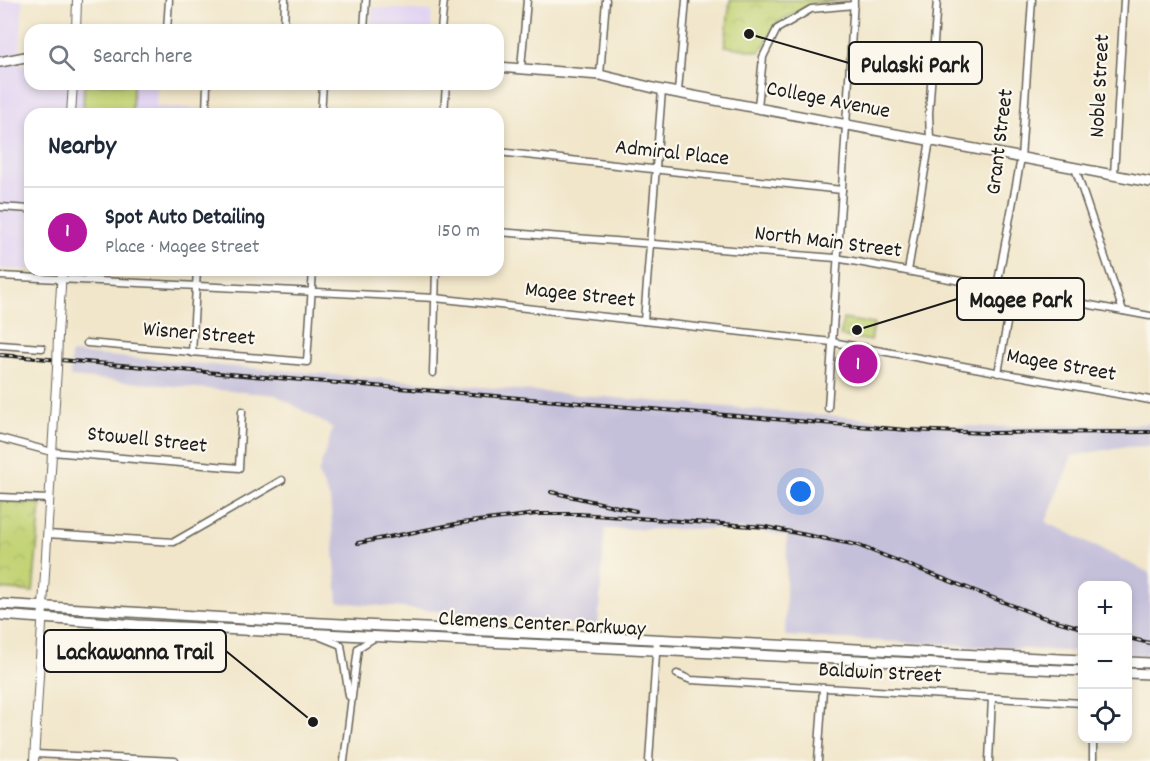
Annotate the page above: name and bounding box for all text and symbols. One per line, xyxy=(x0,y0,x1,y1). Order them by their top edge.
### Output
search box xyxy=(24,24,504,90)
street label: Noble Street xyxy=(1083,33,1119,139)
icon: search xyxy=(45,41,78,74)
text: Search here xyxy=(93,42,192,73)
callout: Pulaski Park xyxy=(849,42,982,84)
text: Pulaski Park xyxy=(861,50,970,84)
street label: College Avenue xyxy=(764,74,892,128)
street label: Grant Street xyxy=(979,87,1023,197)
text: Nearby xyxy=(48,129,116,166)
street label: Admiral Place xyxy=(614,133,730,175)
text: Spot Auto Detailing xyxy=(105,203,265,234)
text: 1 xyxy=(65,218,70,246)
text: 150 m xyxy=(437,218,480,246)
street label: North Main Street xyxy=(753,219,903,267)
text: Place · Magee Street xyxy=(105,234,259,262)
street label: Magee Street xyxy=(523,275,637,317)
callout: Magee Park xyxy=(957,278,1084,320)
text: Magee Park xyxy=(969,285,1073,319)
street label: Wisner Street xyxy=(142,315,256,355)
street label: Magee Street xyxy=(1004,341,1118,391)
pin: 1 xyxy=(838,342,878,386)
street label: Stowell Street xyxy=(85,419,209,463)
your location xyxy=(786,477,815,506)
map controls xyxy=(1078,581,1132,743)
button: + xyxy=(1078,581,1132,635)
street label: Clemens Center Parkway xyxy=(438,604,648,646)
callout: Lackawanna Trail xyxy=(44,630,226,672)
button: − xyxy=(1078,635,1132,689)
text: Lackawanna Trail xyxy=(56,637,214,671)
street label: Baldwin Street xyxy=(818,655,942,693)
button: locate xyxy=(1078,689,1132,743)

